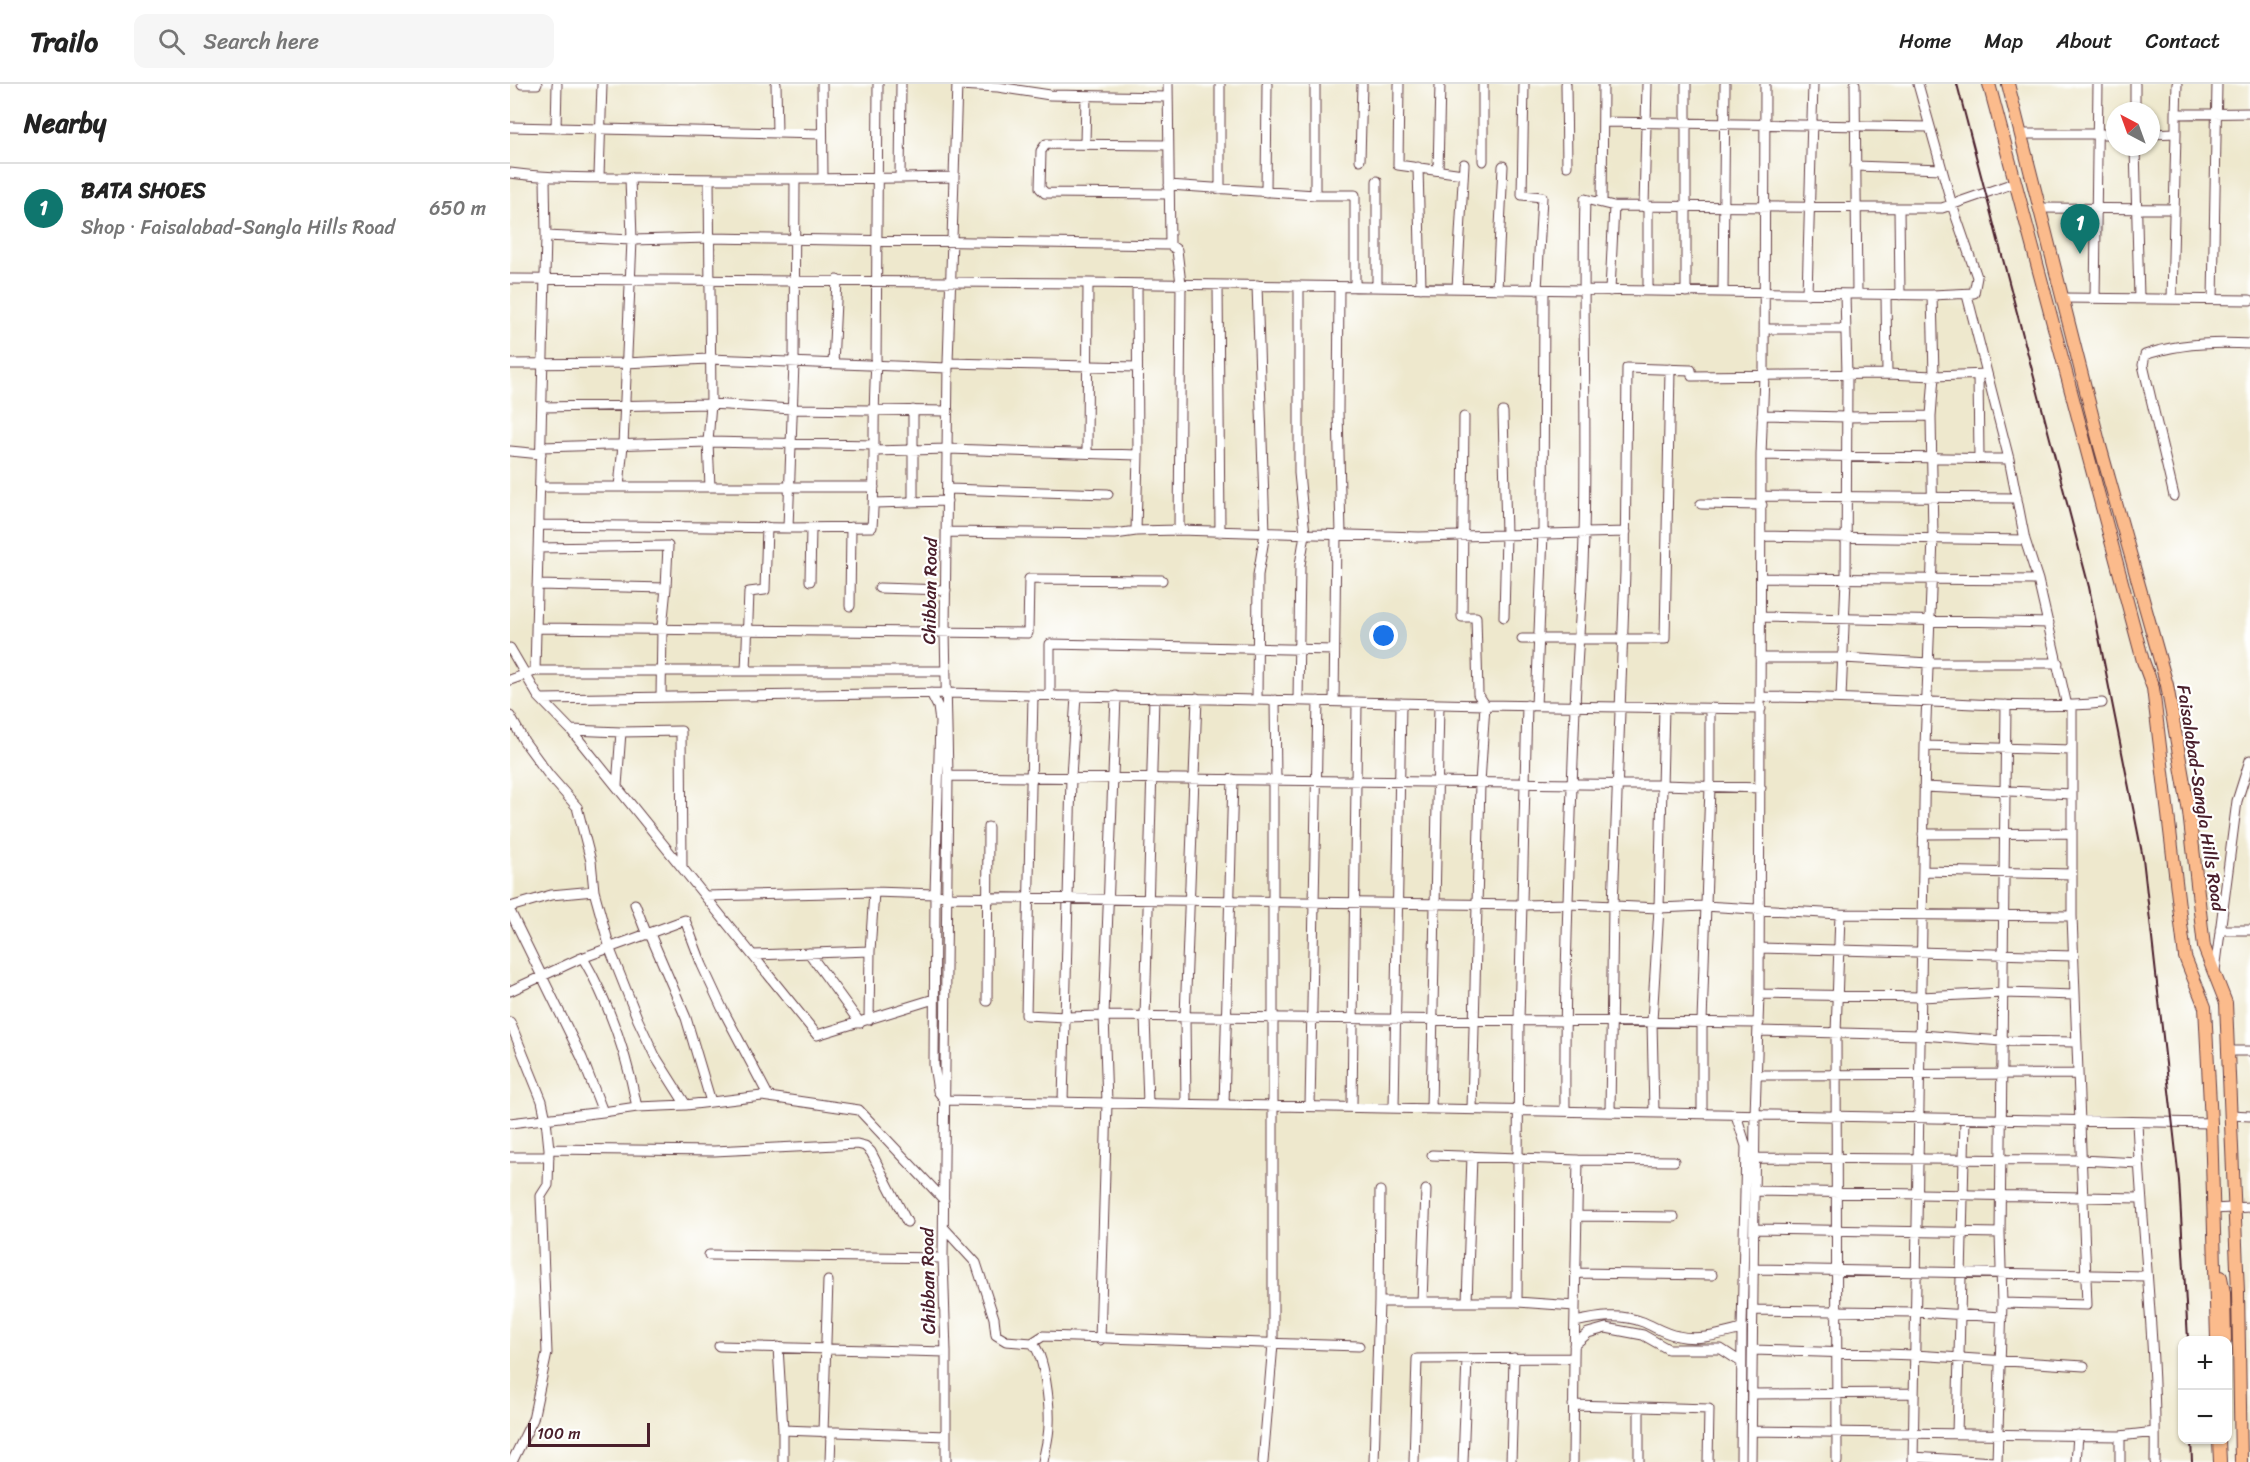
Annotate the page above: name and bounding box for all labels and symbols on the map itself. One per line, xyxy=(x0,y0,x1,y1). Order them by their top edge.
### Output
north arrow xyxy=(2106,102,2160,156)
pin: 1 xyxy=(2060,204,2100,254)
street label: Chibban Road xyxy=(913,536,947,645)
your location xyxy=(1369,621,1398,650)
street label: Faisalabad-Sangla Hills Road xyxy=(2167,682,2235,915)
street label: Chibban Road xyxy=(911,1226,945,1335)
scale bar xyxy=(528,1420,650,1448)

